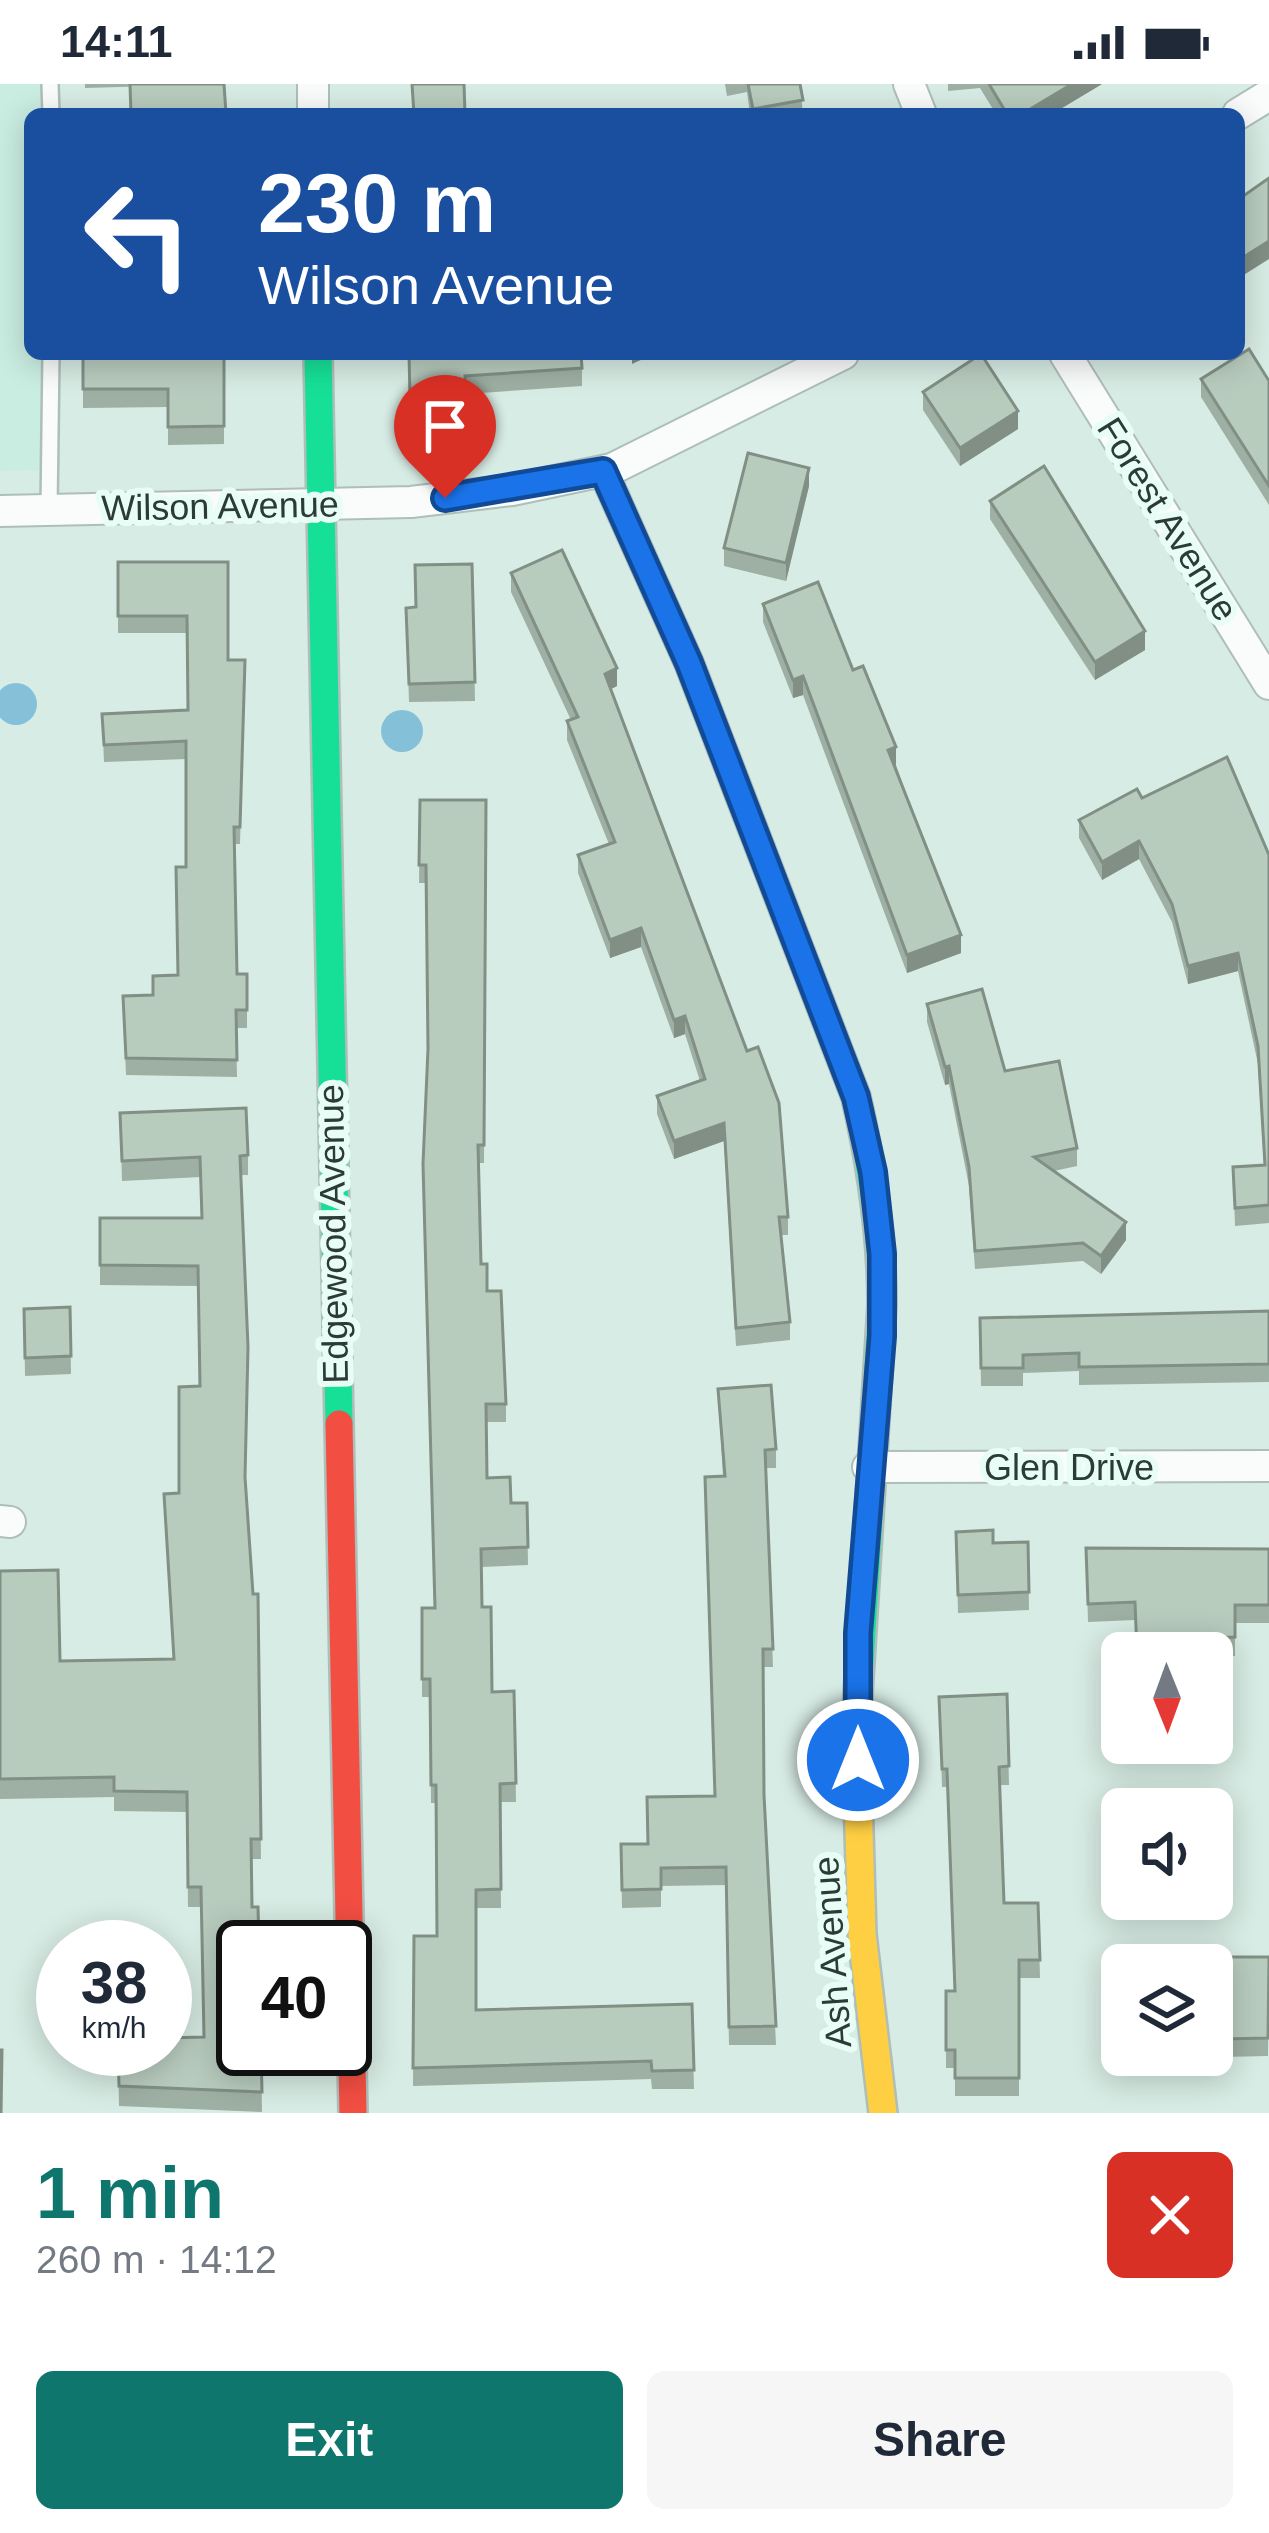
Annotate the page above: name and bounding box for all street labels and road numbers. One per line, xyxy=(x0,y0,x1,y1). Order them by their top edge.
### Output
street label: Forest Avenue xyxy=(1089,410,1247,628)
street label: Wilson Avenue xyxy=(101,483,339,529)
street label: Edgewood Avenue xyxy=(310,1084,356,1384)
street label: Glen Drive xyxy=(984,1447,1154,1488)
street label: Ash Avenue xyxy=(805,1855,859,2049)

